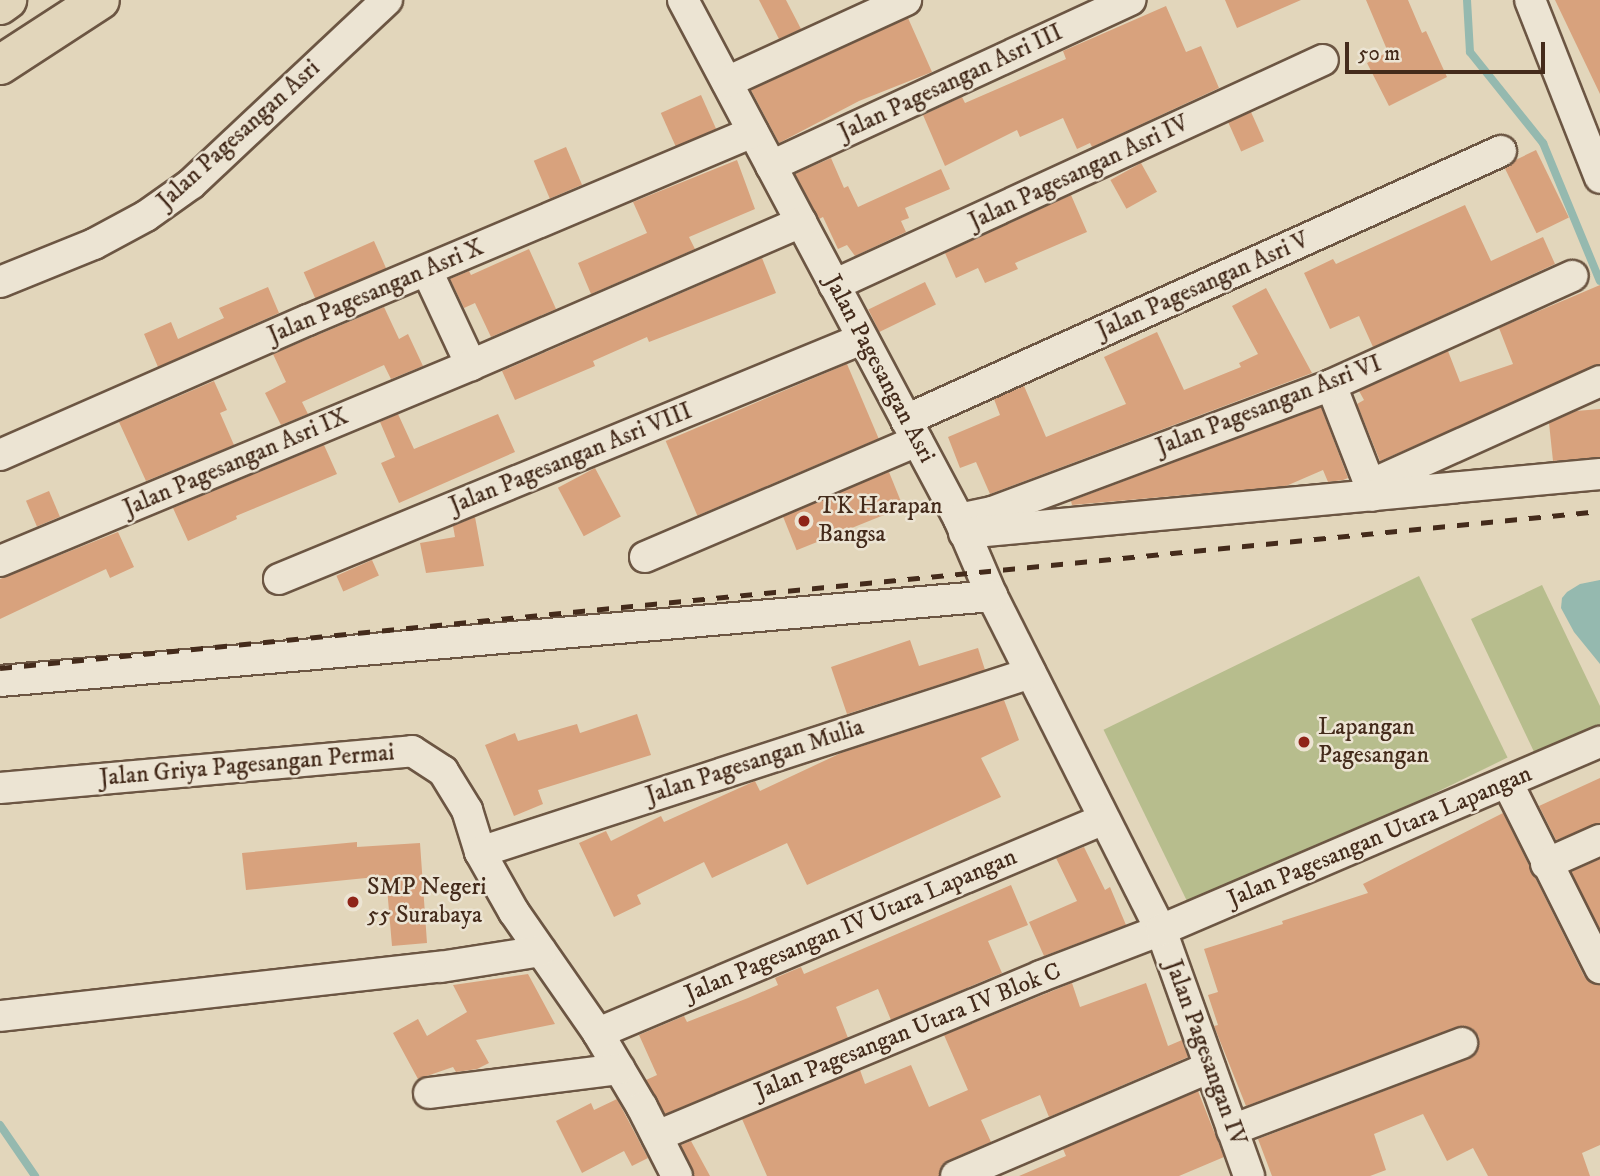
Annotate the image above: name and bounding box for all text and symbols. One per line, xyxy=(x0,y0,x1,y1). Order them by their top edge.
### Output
street label: Jalan Pagesangan Asri III xyxy=(835,18,1067,148)
scale bar xyxy=(1348,28,1548,72)
text: 50 m xyxy=(1358,41,1400,67)
street label: Jalan Pagesangan Asri xyxy=(152,54,326,216)
street label: Jalan Pagesangan Asri IV xyxy=(965,109,1193,237)
street label: Jalan Pagesangan Asri V xyxy=(1092,226,1314,346)
street label: Jalan Pagesangan Asri X xyxy=(264,234,488,350)
street label: Jalan Pagesangan Asri xyxy=(817,270,941,468)
street label: Jalan Pagesangan Asri VI xyxy=(1152,350,1386,462)
street label: Jalan Pagesangan Asri VIII xyxy=(446,397,696,521)
street label: Jalan Pagesangan Asri IX xyxy=(119,403,353,523)
place label: TK Harapan Bangsa xyxy=(818,493,942,549)
marker: TK Harapan Bangsa xyxy=(796,513,812,529)
street label: Jalan Pagesangan Mulia xyxy=(643,713,867,811)
place label: Lapangan Pagesangan xyxy=(1318,714,1429,770)
marker: Lapangan Pagesangan xyxy=(1296,734,1312,750)
street label: Jalan Griya Pagesangan Permai xyxy=(98,739,396,793)
street label: Jalan Pagesangan Utara Lapangan xyxy=(1224,760,1536,914)
street label: Jalan Pagesangan IV Utara Lapangan xyxy=(681,843,1021,1009)
place label: SMP Negeri 55 Surabaya xyxy=(367,874,487,930)
marker: SMP Negeri 55 Surabaya xyxy=(345,894,361,910)
street label: Jalan Pagesangan IV xyxy=(1158,956,1252,1150)
street label: Jalan Pagesangan Utara IV Blok C xyxy=(751,957,1065,1107)

